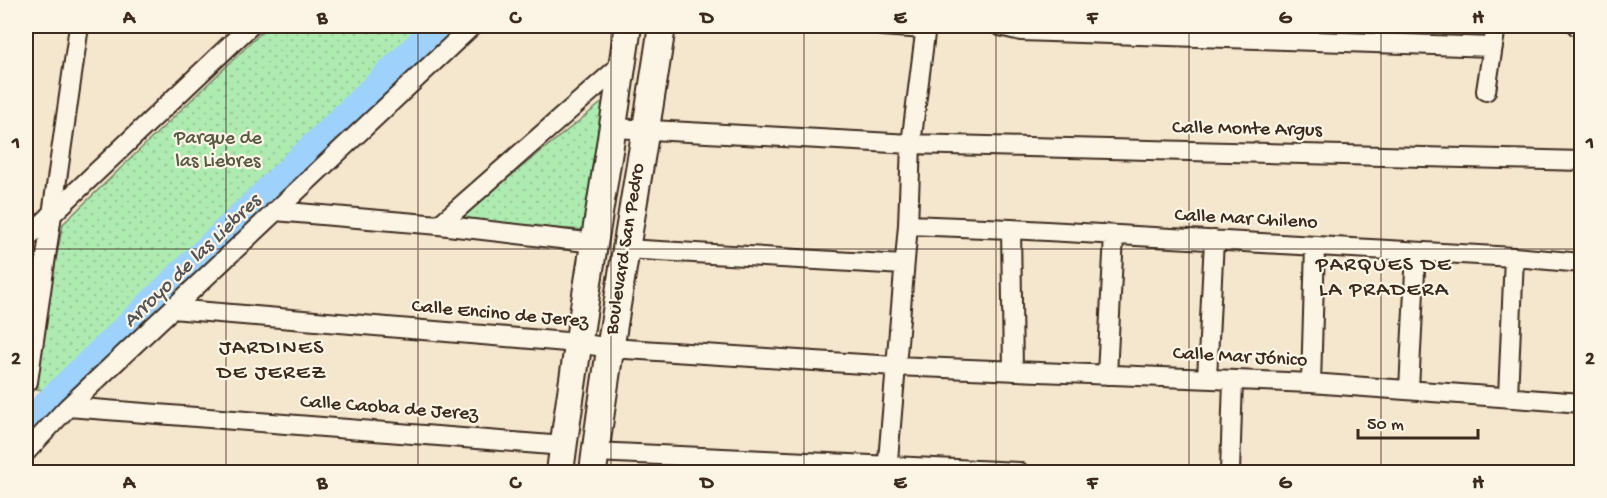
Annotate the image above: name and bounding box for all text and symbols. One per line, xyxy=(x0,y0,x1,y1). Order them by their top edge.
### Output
text: A xyxy=(122,8,137,31)
text: B xyxy=(316,8,328,31)
text: C xyxy=(509,8,523,31)
text: D xyxy=(698,8,714,31)
text: E xyxy=(894,8,908,31)
text: F xyxy=(1086,8,1099,31)
text: G xyxy=(1279,8,1293,31)
text: H xyxy=(1472,8,1484,31)
street label: Calle Monte Argus xyxy=(1172,117,1323,143)
park label: Parque de las Liebres xyxy=(173,128,263,174)
text: 1 xyxy=(11,133,20,156)
text: 1 xyxy=(1585,133,1594,156)
street label: Boulevard San Pedro xyxy=(601,162,651,337)
water label: Arroyo de las Liebres xyxy=(119,188,269,334)
street label: Calle Mar Chileno xyxy=(1174,205,1318,235)
district label: PARQUES DE LA PRADERA xyxy=(1315,253,1452,304)
street label: Calle Encino de Jerez xyxy=(411,296,591,334)
district label: JARDINES DE JEREZ xyxy=(215,336,327,387)
street label: Calle Mar Jónico xyxy=(1172,343,1308,373)
text: 2 xyxy=(11,349,21,372)
text: 2 xyxy=(1585,349,1595,372)
street label: Calle Caoba de Jerez xyxy=(299,391,480,427)
scale bar xyxy=(1358,402,1478,440)
text: 50 m xyxy=(1367,415,1404,436)
text: A xyxy=(122,473,137,496)
text: B xyxy=(316,473,328,496)
text: C xyxy=(509,473,523,496)
text: D xyxy=(698,473,714,496)
text: E xyxy=(894,473,908,496)
text: F xyxy=(1086,473,1099,496)
text: G xyxy=(1279,473,1293,496)
text: H xyxy=(1472,473,1484,496)

